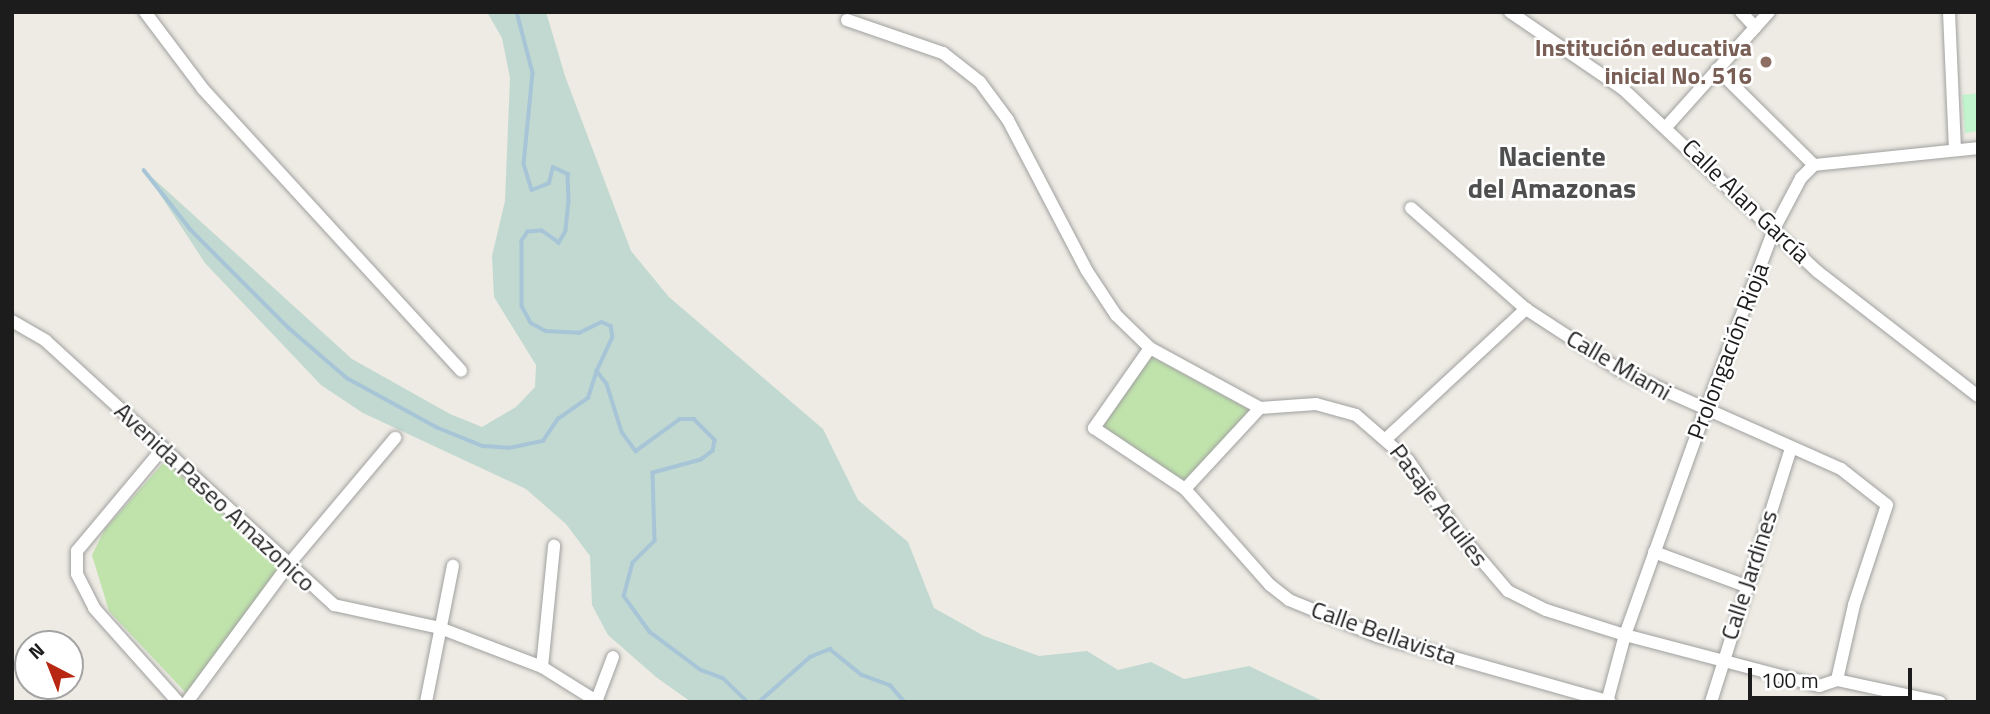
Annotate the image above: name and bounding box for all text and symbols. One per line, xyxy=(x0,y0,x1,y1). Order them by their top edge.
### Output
place label: Institución educativa inicial No. 516 xyxy=(1535,34,1752,90)
marker: Institución educativa inicial No. 516 xyxy=(1758,54,1774,70)
street label: Calle Alan García xyxy=(1676,133,1816,269)
district label: Naciente del Amazonas xyxy=(1468,139,1636,205)
street label: Prolongación Rioja xyxy=(1681,259,1775,443)
street label: Calle Miami xyxy=(1561,323,1677,407)
street label: Avenida Paseo Amazonico xyxy=(109,396,321,598)
street label: Pasaje Aquiles xyxy=(1384,438,1494,572)
street label: Calle Jardines xyxy=(1715,507,1783,643)
street label: Calle Bellavista xyxy=(1308,595,1460,671)
north arrow xyxy=(14,630,84,700)
text: N xyxy=(21,635,51,666)
scale bar xyxy=(1752,654,1916,698)
text: 100 m xyxy=(1761,664,1818,696)

